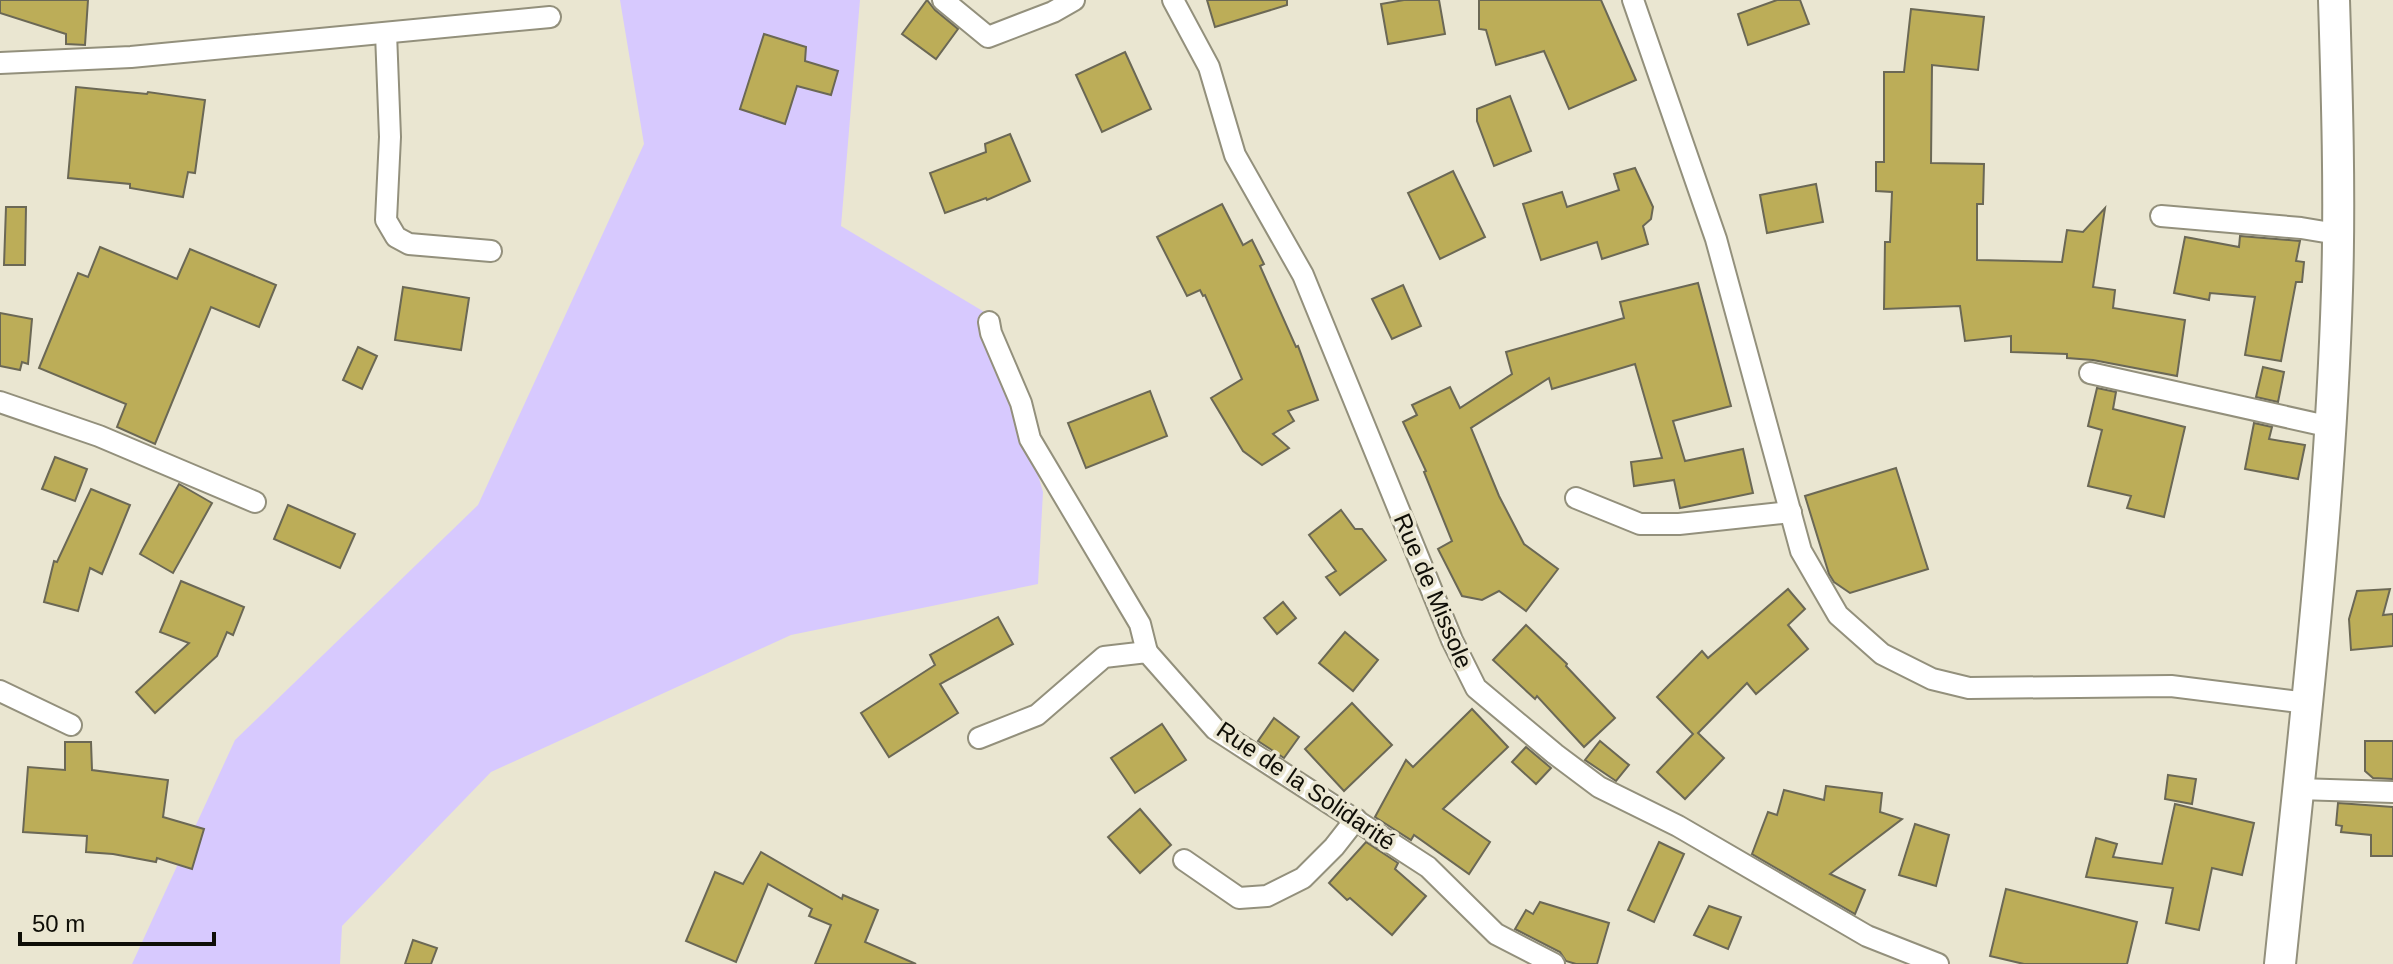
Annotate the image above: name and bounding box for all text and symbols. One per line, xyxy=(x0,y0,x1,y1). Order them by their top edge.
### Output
street label: Rue de Missole xyxy=(1389,509,1478,672)
street label: Rue de la Solidarité xyxy=(1212,716,1401,855)
scale bar xyxy=(20,896,214,946)
text: 50 m xyxy=(32,910,85,937)

